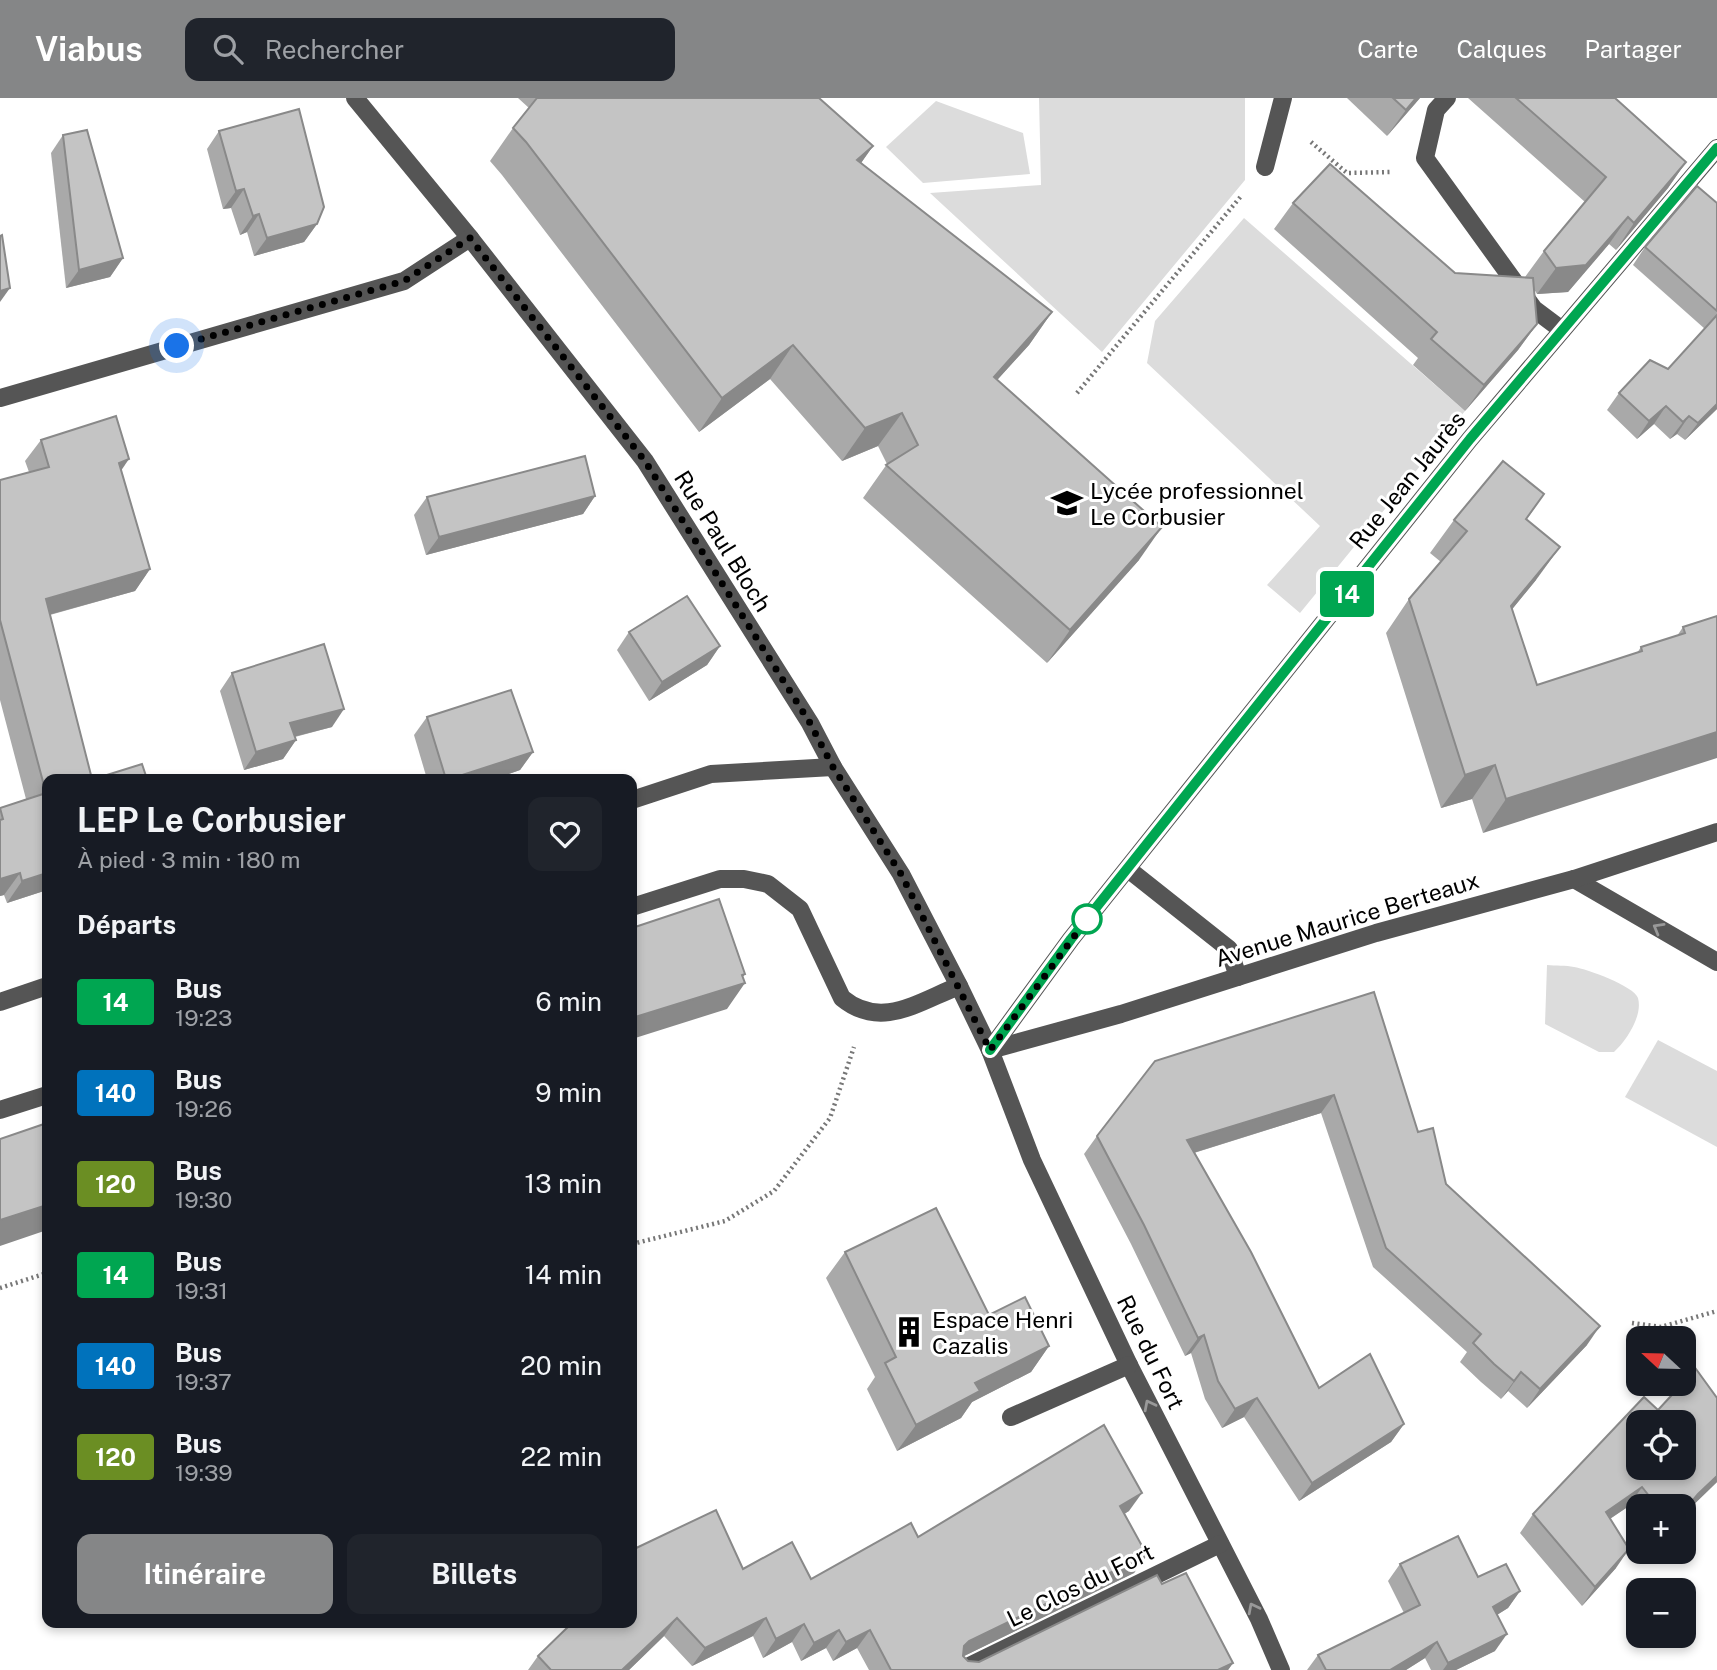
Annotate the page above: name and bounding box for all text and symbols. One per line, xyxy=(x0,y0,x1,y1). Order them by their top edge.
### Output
search box xyxy=(185,18,675,81)
text: Viabus xyxy=(35,30,143,68)
icon: search xyxy=(209,30,247,68)
text: Rechercher xyxy=(265,34,404,65)
text: Carte xyxy=(1357,35,1418,63)
text: Calques xyxy=(1456,35,1547,63)
text: Partager xyxy=(1585,35,1682,63)
your location xyxy=(159,328,194,363)
street label: Rue Jean Jaurès xyxy=(1343,406,1471,554)
street label: Rue Paul Bloch xyxy=(669,466,777,616)
place label: Lycée professionnel Le Corbusier xyxy=(1090,477,1304,530)
school or university icon: Lycée professionnel Le Corbusier xyxy=(1050,486,1084,520)
line badge: 14 xyxy=(1316,571,1378,617)
text: 14 xyxy=(1334,580,1360,608)
button: heart xyxy=(528,797,602,871)
text: LEP Le Corbusier xyxy=(77,801,346,839)
text: À pied · 3 min · 180 m xyxy=(77,846,300,873)
street label: Avenue Maurice Berteaux xyxy=(1212,866,1482,972)
unlabelled marker xyxy=(1072,904,1102,934)
text: Départs xyxy=(77,909,176,940)
one-way arrow xyxy=(1653,923,1665,936)
text: Bus xyxy=(175,973,222,1004)
text: 6 min xyxy=(535,986,602,1017)
text: 14 xyxy=(102,988,129,1016)
text: 19:23 xyxy=(175,1004,233,1031)
text: Bus xyxy=(175,1064,222,1095)
text: 9 min xyxy=(535,1077,602,1108)
text: 140 xyxy=(95,1079,136,1107)
text: 19:26 xyxy=(175,1095,232,1122)
text: Bus xyxy=(175,1155,222,1186)
text: 13 min xyxy=(525,1168,602,1199)
text: 120 xyxy=(95,1170,136,1198)
text: 19:30 xyxy=(175,1186,232,1213)
text: Bus xyxy=(175,1246,222,1277)
text: 14 min xyxy=(525,1259,602,1290)
text: 14 xyxy=(102,1261,129,1289)
text: 19:31 xyxy=(175,1277,228,1304)
street label: Rue du Fort xyxy=(1112,1291,1190,1413)
place label: Espace Henri Cazalis xyxy=(932,1306,1073,1359)
building icon: Espace Henri Cazalis xyxy=(892,1315,926,1349)
north arrow xyxy=(1626,1326,1696,1396)
map controls xyxy=(1626,1326,1696,1648)
text: Bus xyxy=(175,1337,222,1368)
text: 20 min xyxy=(520,1350,602,1381)
text: 140 xyxy=(95,1352,136,1380)
text: 19:37 xyxy=(175,1368,232,1395)
one-way arrow xyxy=(1144,1400,1158,1412)
button: locate xyxy=(1626,1410,1696,1480)
text: Bus xyxy=(175,1428,222,1459)
text: 22 min xyxy=(521,1441,602,1472)
text: 120 xyxy=(95,1443,136,1471)
text: 19:39 xyxy=(175,1459,233,1486)
button: + xyxy=(1626,1494,1696,1564)
button: Itinéraire xyxy=(77,1534,333,1614)
button: Billets xyxy=(347,1534,602,1614)
street label: Le Clos du Fort xyxy=(1002,1538,1158,1632)
button: − xyxy=(1626,1578,1696,1648)
one-way arrow xyxy=(1247,1603,1261,1615)

